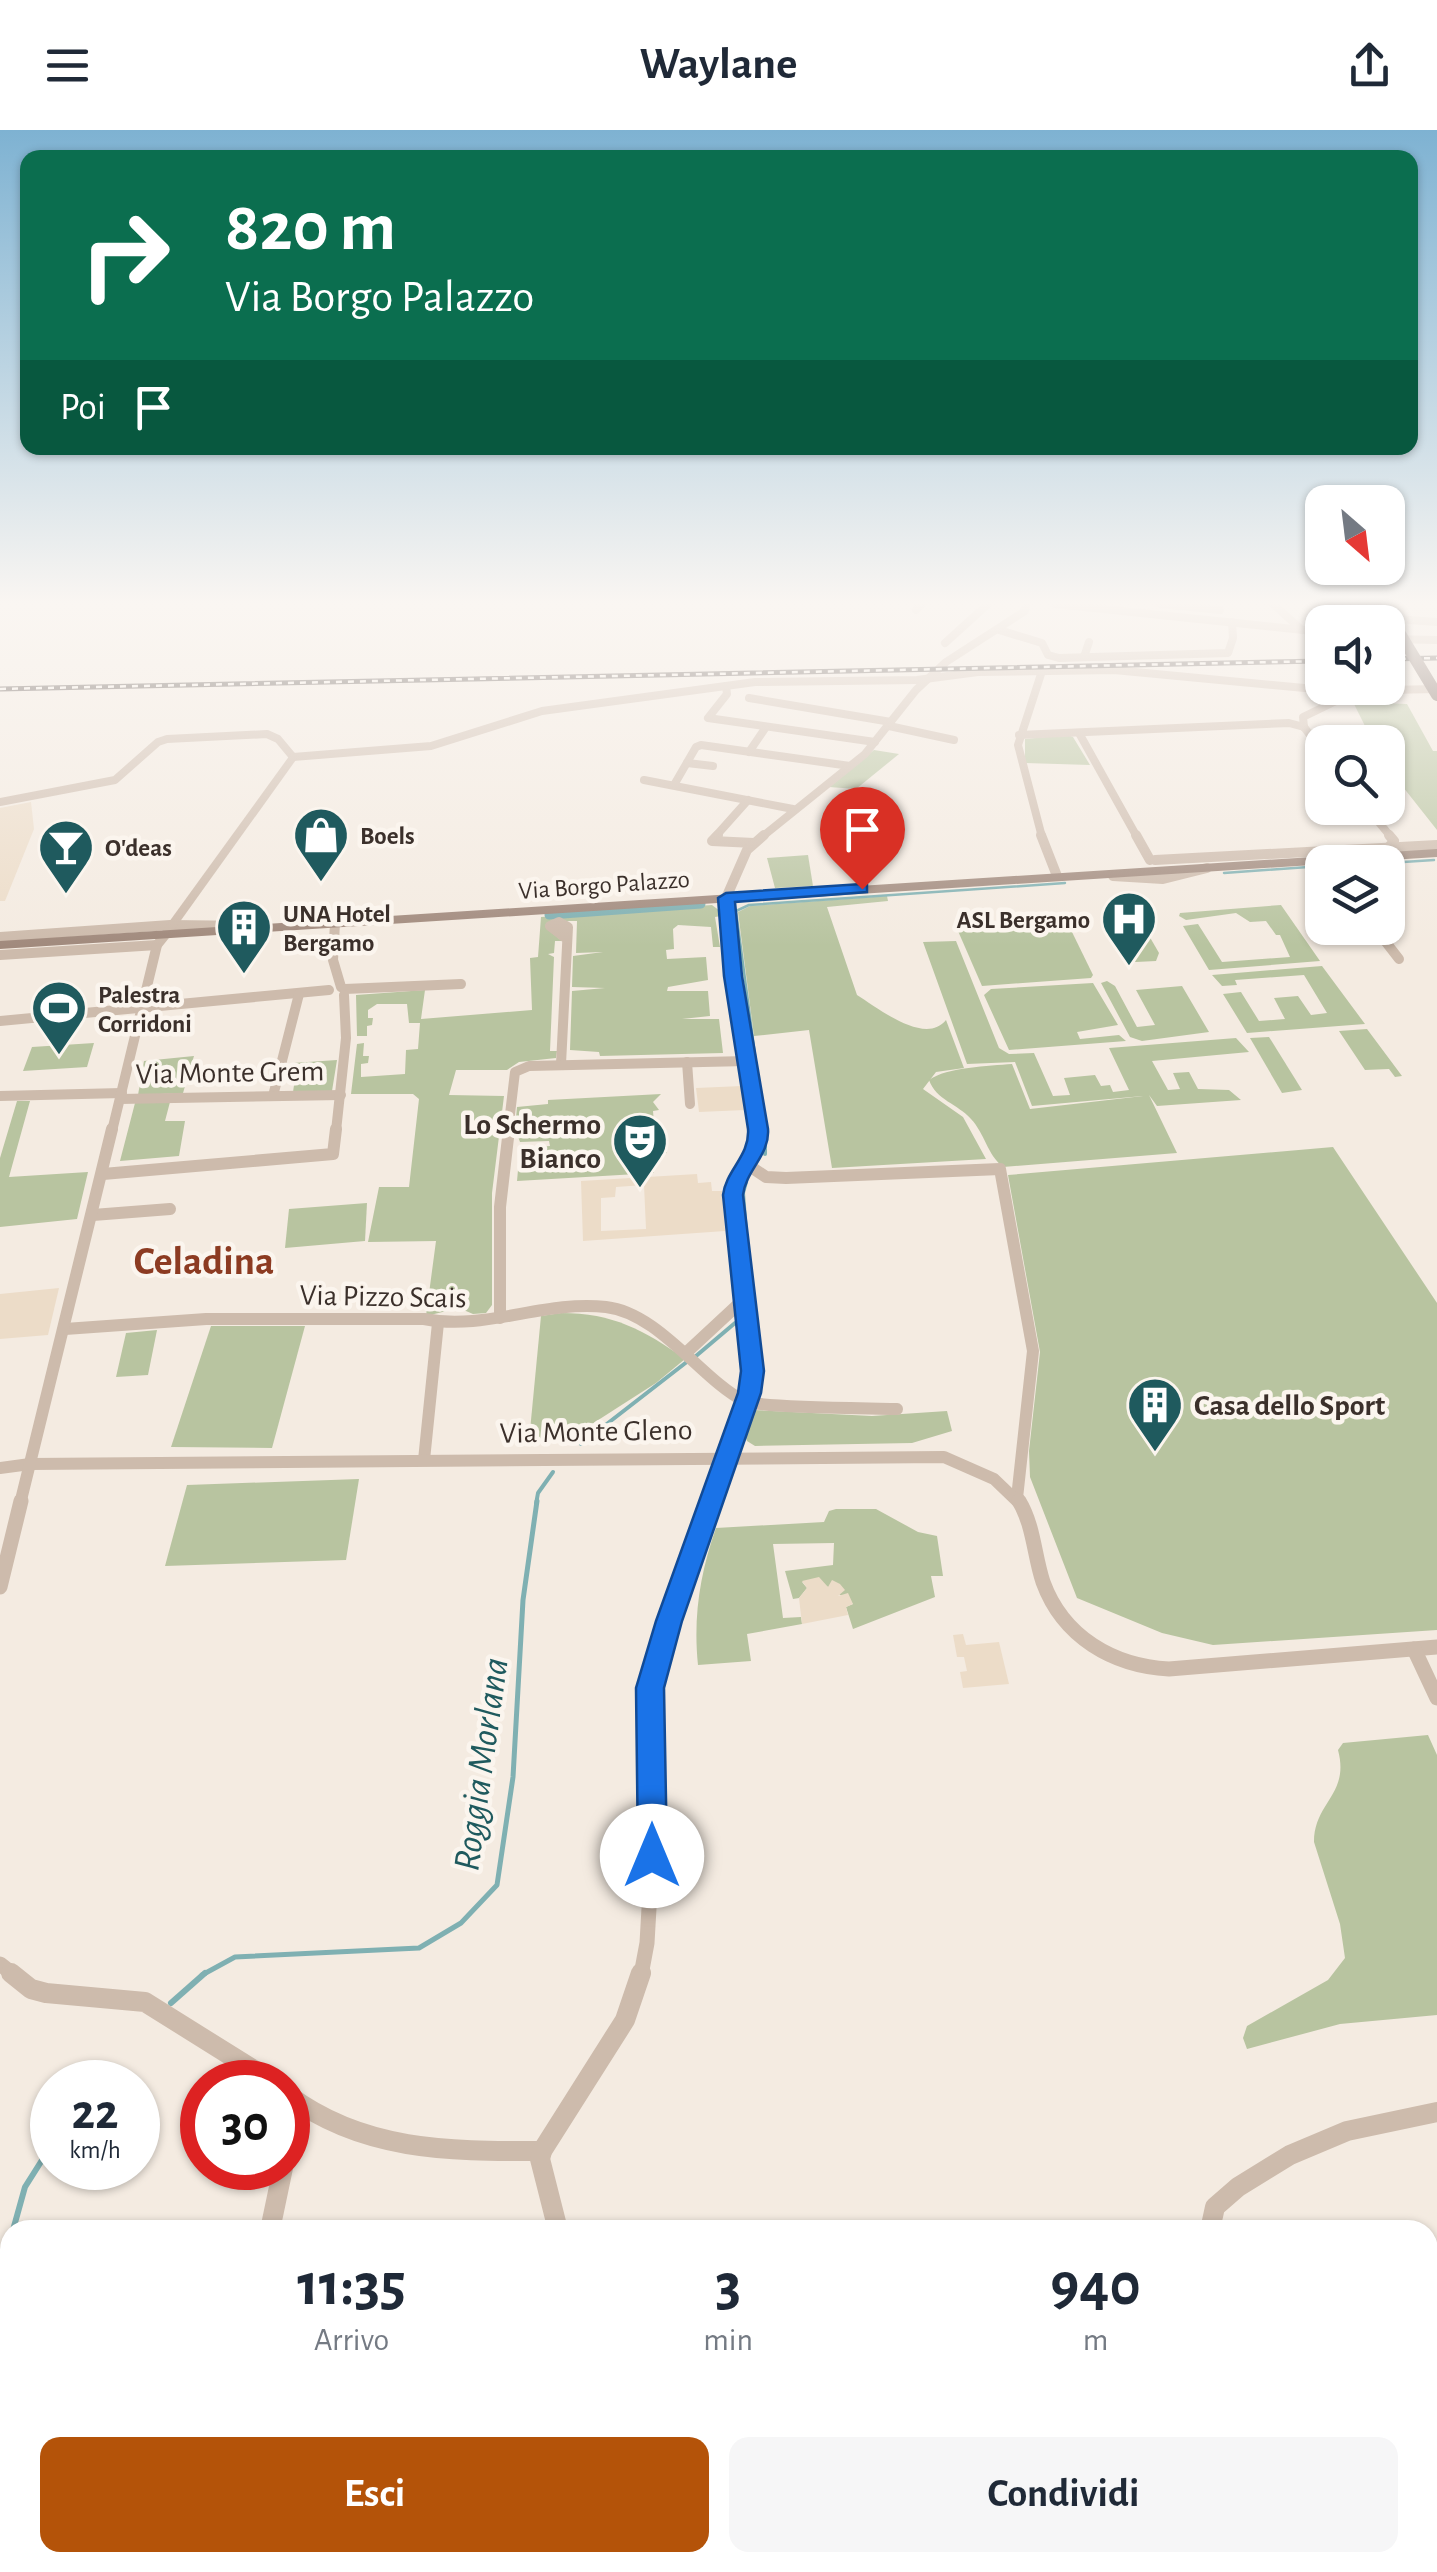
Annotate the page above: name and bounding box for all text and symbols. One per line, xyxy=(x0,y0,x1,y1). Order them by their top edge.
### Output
icon: menu xyxy=(40,38,95,93)
icon: share xyxy=(1342,38,1397,93)
text: Waylane xyxy=(640,42,797,87)
icon: right xyxy=(60,190,190,320)
text: 820 m xyxy=(225,193,396,263)
text: Via Borgo Palazzo xyxy=(225,275,534,320)
icon: arrive xyxy=(126,380,181,435)
text: Poi xyxy=(60,389,106,427)
north arrow xyxy=(1305,485,1405,585)
map controls xyxy=(1305,485,1405,945)
button: sound xyxy=(1305,605,1405,705)
button: search xyxy=(1305,725,1405,825)
pin xyxy=(820,787,905,890)
icon: arrive xyxy=(835,802,890,857)
shop icon: Boels xyxy=(291,805,351,884)
bar icon: O'deas xyxy=(36,817,96,896)
place label: Boels xyxy=(360,824,415,849)
place label: O'deas xyxy=(105,836,172,861)
button: layers xyxy=(1305,845,1405,945)
street label: Via Borgo Palazzo xyxy=(518,867,691,904)
hospital icon: ASL Bergamo xyxy=(1099,889,1159,968)
building icon: UNA Hotel Bergamo xyxy=(214,897,274,976)
place label: UNA Hotel Bergamo xyxy=(283,902,391,956)
place label: ASL Bergamo xyxy=(957,908,1090,933)
sports icon: Palestra Corridoni xyxy=(29,978,89,1057)
place label: Palestra Corridoni xyxy=(98,983,192,1037)
street label: Via Monte Grem xyxy=(135,1056,325,1090)
place label: Lo Schermo Bianco xyxy=(463,1110,601,1174)
theatre icon: Lo Schermo Bianco xyxy=(610,1111,670,1190)
district label: Celadina xyxy=(134,1242,274,1282)
street label: Via Pizzo Scais xyxy=(299,1281,467,1313)
building icon: Casa dello Sport xyxy=(1125,1375,1185,1454)
place label: Casa dello Sport xyxy=(1194,1391,1385,1421)
street label: Via Monte Gleno xyxy=(499,1415,693,1449)
water label: Roggia Morlana xyxy=(448,1655,516,1873)
position arrow xyxy=(600,1804,704,1908)
speed limit sign: 30 xyxy=(180,2060,310,2190)
text: 22 xyxy=(71,2088,119,2138)
text: km/h xyxy=(69,2138,121,2163)
text: 11:35 xyxy=(297,2256,406,2316)
text: 3 xyxy=(715,2256,741,2316)
text: 940 xyxy=(1050,2256,1141,2316)
text: Arrivo xyxy=(314,2324,389,2356)
text: min xyxy=(703,2324,753,2356)
text: m xyxy=(1083,2324,1108,2356)
button: Esci xyxy=(40,2437,709,2552)
button: Condividi xyxy=(729,2437,1398,2552)

